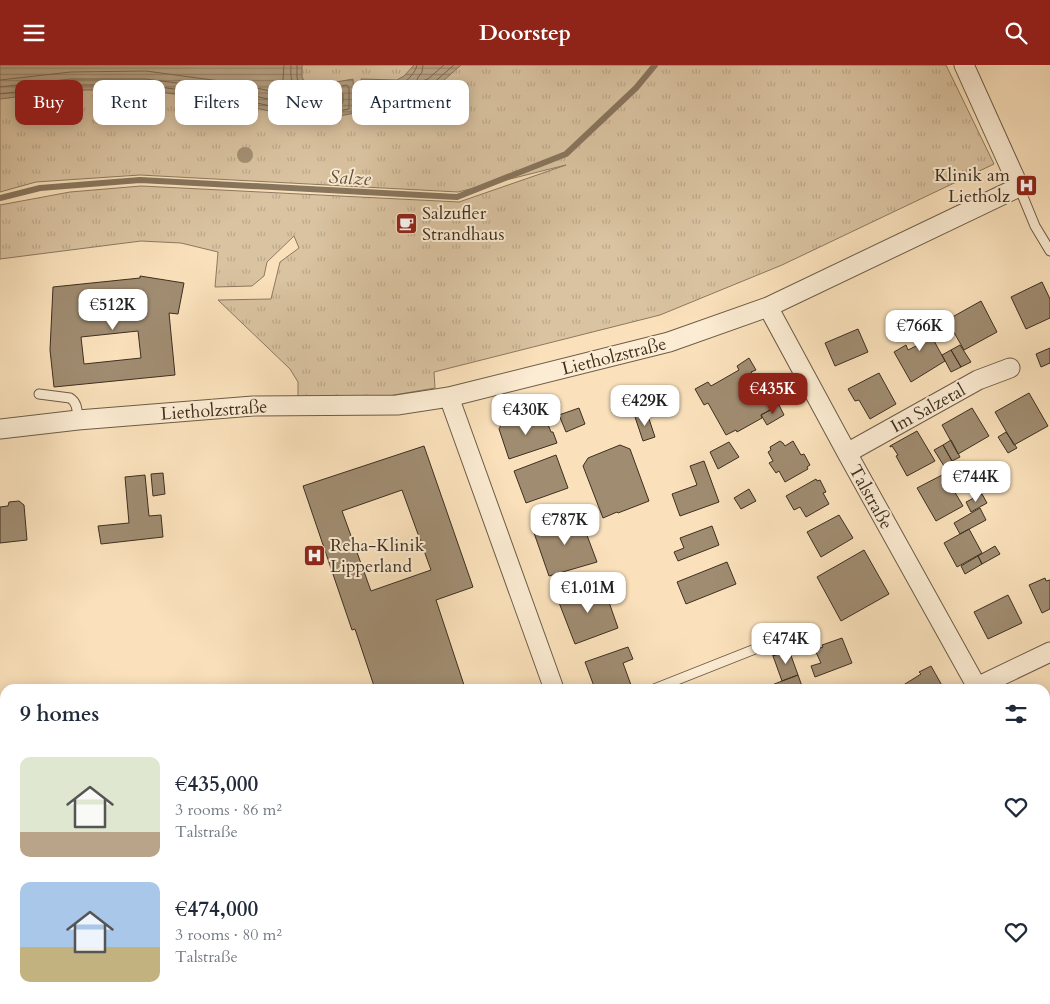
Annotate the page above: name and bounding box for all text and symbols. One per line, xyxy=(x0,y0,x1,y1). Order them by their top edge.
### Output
text: Doorstep xyxy=(479,18,571,48)
icon: menu xyxy=(20,19,48,47)
icon: search xyxy=(1002,19,1030,47)
chip: Buy xyxy=(15,80,83,125)
chip: Rent xyxy=(93,80,165,125)
chip: Filters xyxy=(175,80,258,125)
chip: New xyxy=(268,80,342,125)
chip: Apartment xyxy=(352,80,469,125)
place label: Klinik am Lietholz xyxy=(934,163,1011,209)
water label: Salze xyxy=(328,164,372,192)
hospital icon: Klinik am Lietholz xyxy=(1014,173,1038,197)
place label: Salzufler Strandhaus xyxy=(422,201,504,247)
cafe icon: Salzufler Strandhaus xyxy=(394,211,418,235)
pin: €512K xyxy=(78,289,148,331)
text: €512K xyxy=(89,294,137,316)
pin: €766K xyxy=(885,309,955,352)
text: €766K xyxy=(896,315,944,337)
street label: Lietholzstraße xyxy=(559,331,669,382)
pin: €435K xyxy=(738,373,808,415)
street label: Im Salzetal xyxy=(886,377,970,439)
text: €435K xyxy=(749,378,797,400)
pin: €429K xyxy=(610,385,680,427)
text: €429K xyxy=(621,390,669,412)
pin: €430K xyxy=(491,393,561,436)
street label: Lietholzstraße xyxy=(160,394,268,427)
text: €430K xyxy=(502,399,550,421)
street label: Talstraße xyxy=(843,460,899,534)
pin: €744K xyxy=(941,461,1011,503)
text: €744K xyxy=(952,466,1000,488)
pin: €787K xyxy=(530,503,600,546)
text: €787K xyxy=(541,509,589,531)
place label: Reha-Klinik Lipperland xyxy=(330,533,425,579)
hospital icon: Reha-Klinik Lipperland xyxy=(302,543,326,567)
pin: €1.01M xyxy=(547,571,629,614)
text: €1.01M xyxy=(561,577,615,599)
pin: €474K xyxy=(751,623,821,665)
text: €474K xyxy=(762,628,810,650)
text: 9 homes xyxy=(20,700,99,729)
icon: filters xyxy=(1002,700,1030,728)
text: €435,000 xyxy=(175,770,258,799)
icon: home xyxy=(60,777,120,837)
icon: heart xyxy=(1002,793,1030,821)
text: 3 rooms · 86 m² xyxy=(175,799,282,821)
text: Talstraße xyxy=(175,821,238,843)
text: €474,000 xyxy=(175,895,258,924)
icon: home xyxy=(60,902,120,962)
icon: heart xyxy=(1002,918,1030,946)
text: 3 rooms · 80 m² xyxy=(175,924,282,946)
text: Talstraße xyxy=(175,946,238,968)

